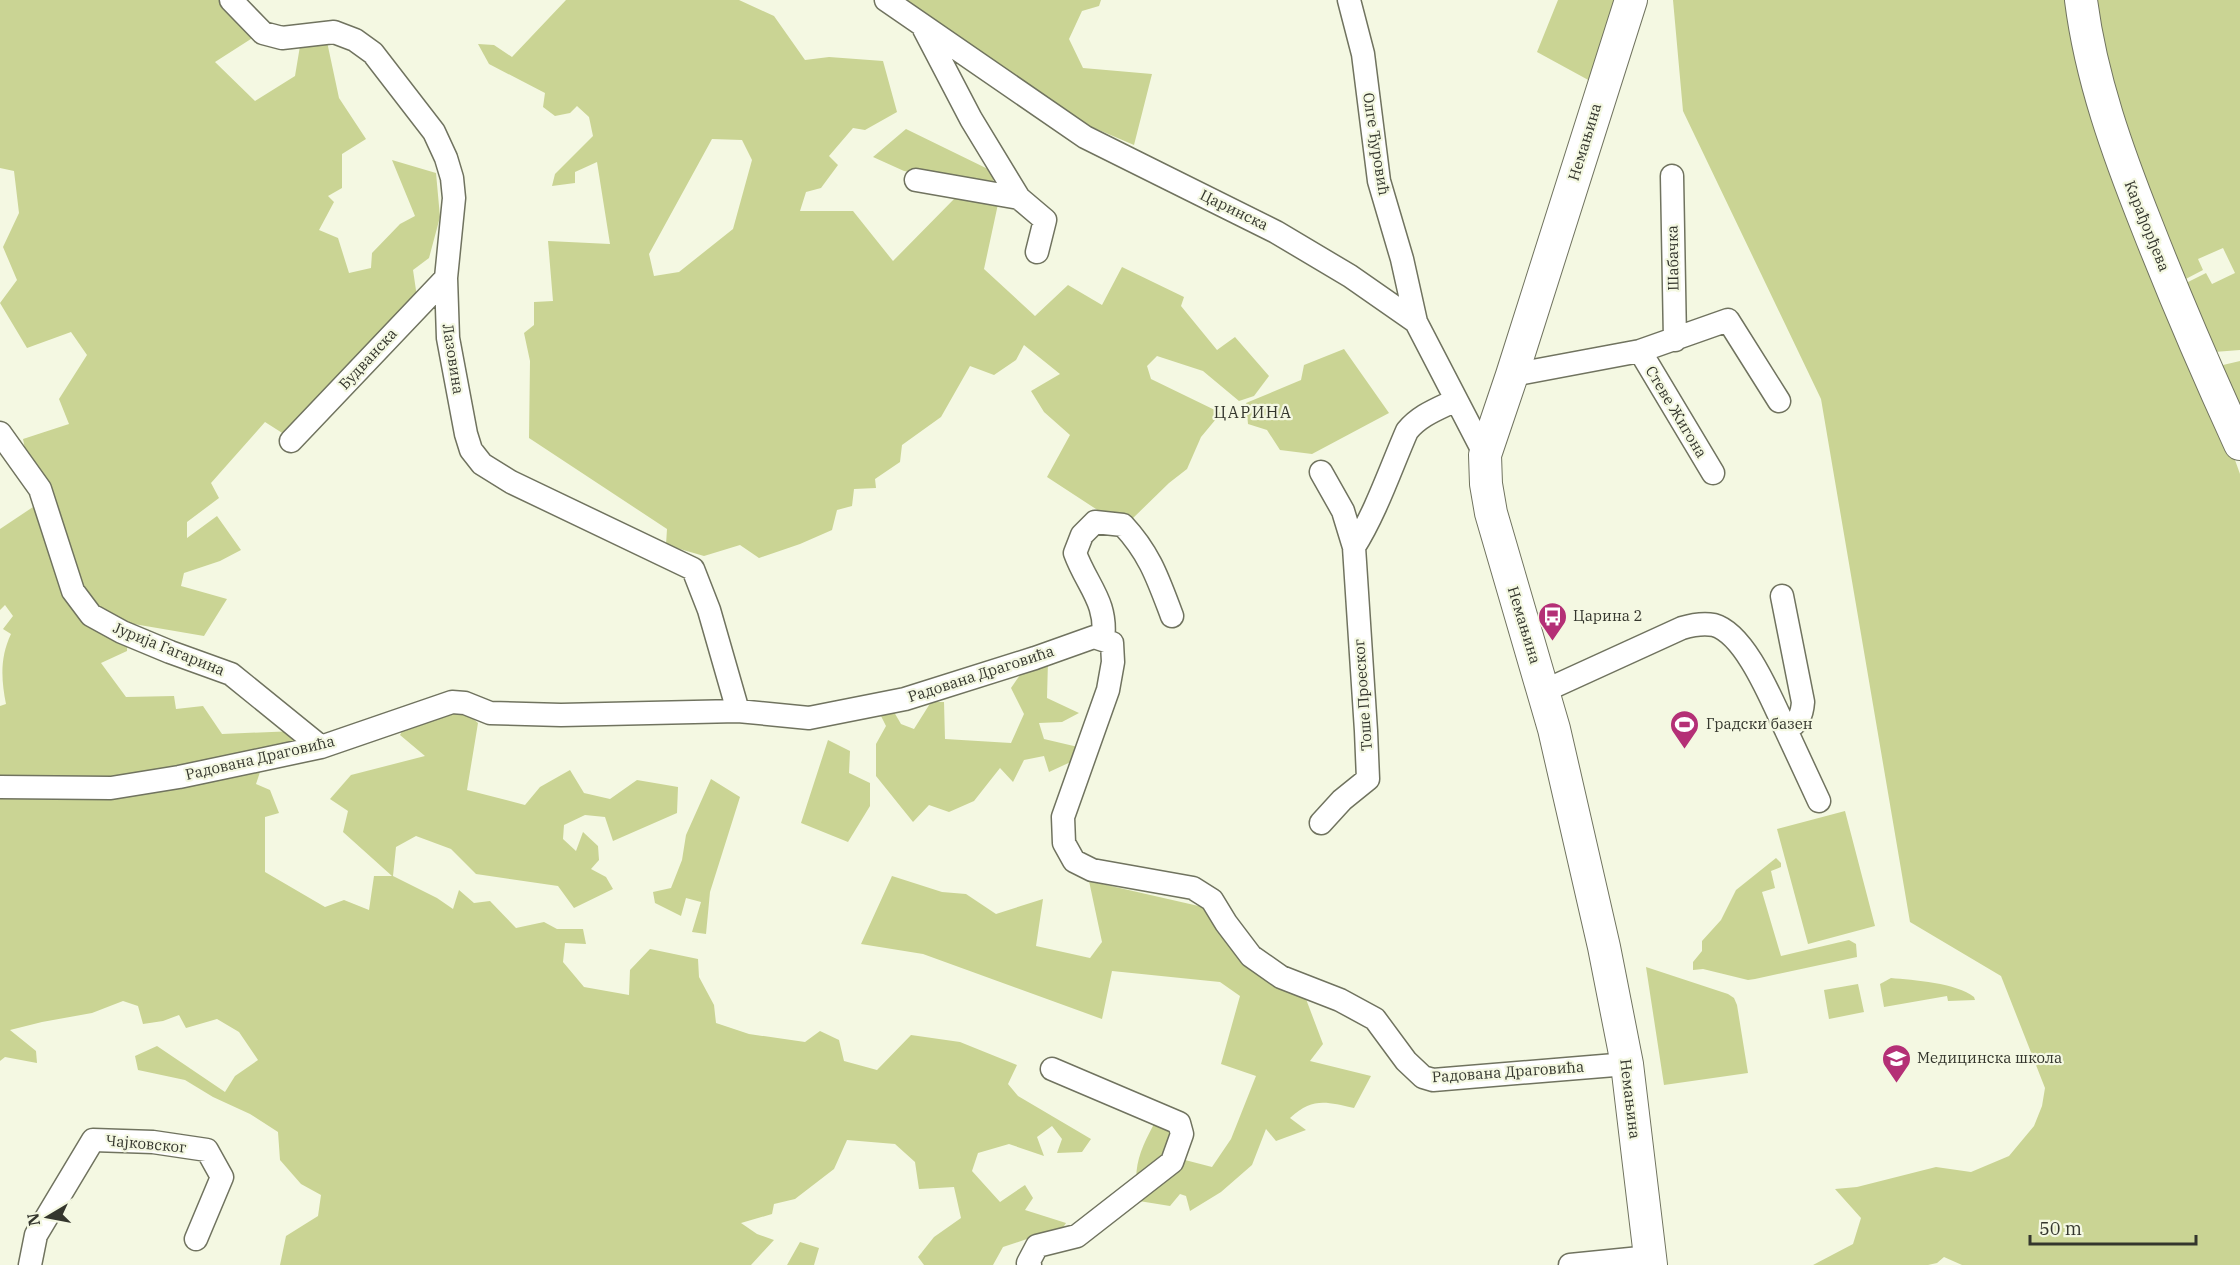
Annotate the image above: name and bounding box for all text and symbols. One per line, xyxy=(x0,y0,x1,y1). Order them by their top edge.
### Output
street label: Олге Ђуровић xyxy=(1359,91,1394,197)
street label: Немањина xyxy=(1564,101,1605,183)
street label: Карађорђева xyxy=(2121,178,2174,274)
street label: Царинска xyxy=(1197,185,1271,234)
street label: Шабачка xyxy=(1662,225,1683,291)
street label: Лазовина xyxy=(439,322,468,395)
street label: Будванска xyxy=(334,324,401,393)
street label: Стеве Жигона xyxy=(1642,362,1711,461)
district label: ЦАРИНА xyxy=(1214,402,1292,422)
street label: Немањина xyxy=(1504,584,1545,666)
bus stop icon: Царина 2 xyxy=(1536,600,1568,642)
place label: Царина 2 xyxy=(1573,606,1643,625)
street label: Јурија Гагарина xyxy=(111,617,228,680)
street label: Тоше Проеског xyxy=(1349,639,1376,752)
street label: Радована Драговића xyxy=(905,641,1056,706)
sports icon: Градски базен xyxy=(1669,708,1701,750)
place label: Градски базен xyxy=(1706,714,1813,733)
street label: Радована Драговића xyxy=(183,731,336,784)
school or university icon: Медицинска школа xyxy=(1880,1042,1912,1084)
place label: Медицинска школа xyxy=(1917,1048,2062,1067)
street label: Радована Драговића xyxy=(1431,1057,1585,1086)
street label: Немањина xyxy=(1616,1058,1645,1140)
street label: Чајковског xyxy=(105,1131,187,1156)
north arrow xyxy=(18,1187,78,1247)
scale bar xyxy=(2030,1208,2196,1246)
text: N xyxy=(22,1212,44,1228)
text: 50 m xyxy=(2039,1217,2082,1240)

